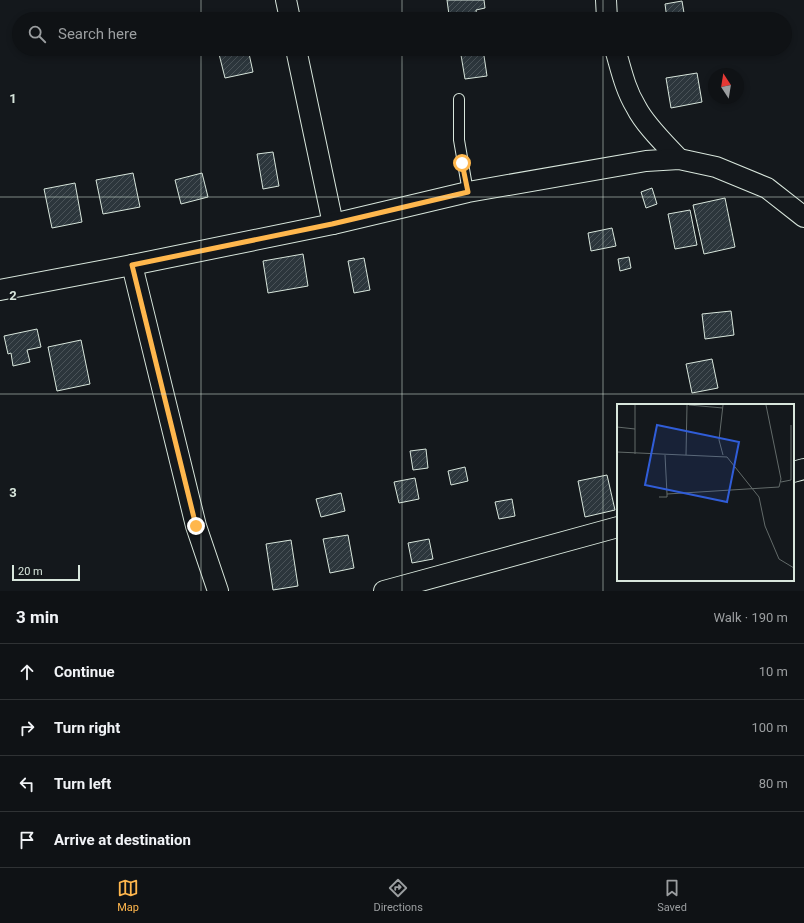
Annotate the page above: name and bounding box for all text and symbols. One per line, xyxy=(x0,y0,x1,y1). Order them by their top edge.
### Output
search box xyxy=(12,12,792,56)
icon: search xyxy=(26,23,48,45)
text: Search here xyxy=(58,25,137,43)
north arrow xyxy=(708,68,744,104)
text: 1 xyxy=(9,91,17,106)
route start xyxy=(453,154,471,172)
text: 2 xyxy=(9,288,17,303)
inset map xyxy=(617,404,794,581)
text: 3 xyxy=(9,485,17,500)
route end xyxy=(187,517,205,535)
scale bar xyxy=(12,563,80,582)
text: 20 m xyxy=(18,565,43,578)
text: 3 min xyxy=(16,607,59,627)
text: Walk · 190 m xyxy=(713,610,788,625)
icon: ahead xyxy=(16,661,38,683)
text: Continue xyxy=(54,663,115,681)
text: 10 m xyxy=(759,664,788,679)
icon: right xyxy=(16,717,38,739)
text: Turn right xyxy=(54,719,120,737)
text: 100 m xyxy=(751,720,788,735)
icon: left xyxy=(16,773,38,795)
text: Turn left xyxy=(54,775,111,793)
text: 80 m xyxy=(759,776,788,791)
icon: arrive xyxy=(16,829,38,851)
text: Arrive at destination xyxy=(54,831,191,849)
tab: Map xyxy=(117,877,139,914)
tab: Directions xyxy=(373,877,423,914)
tab: Saved xyxy=(657,877,687,914)

